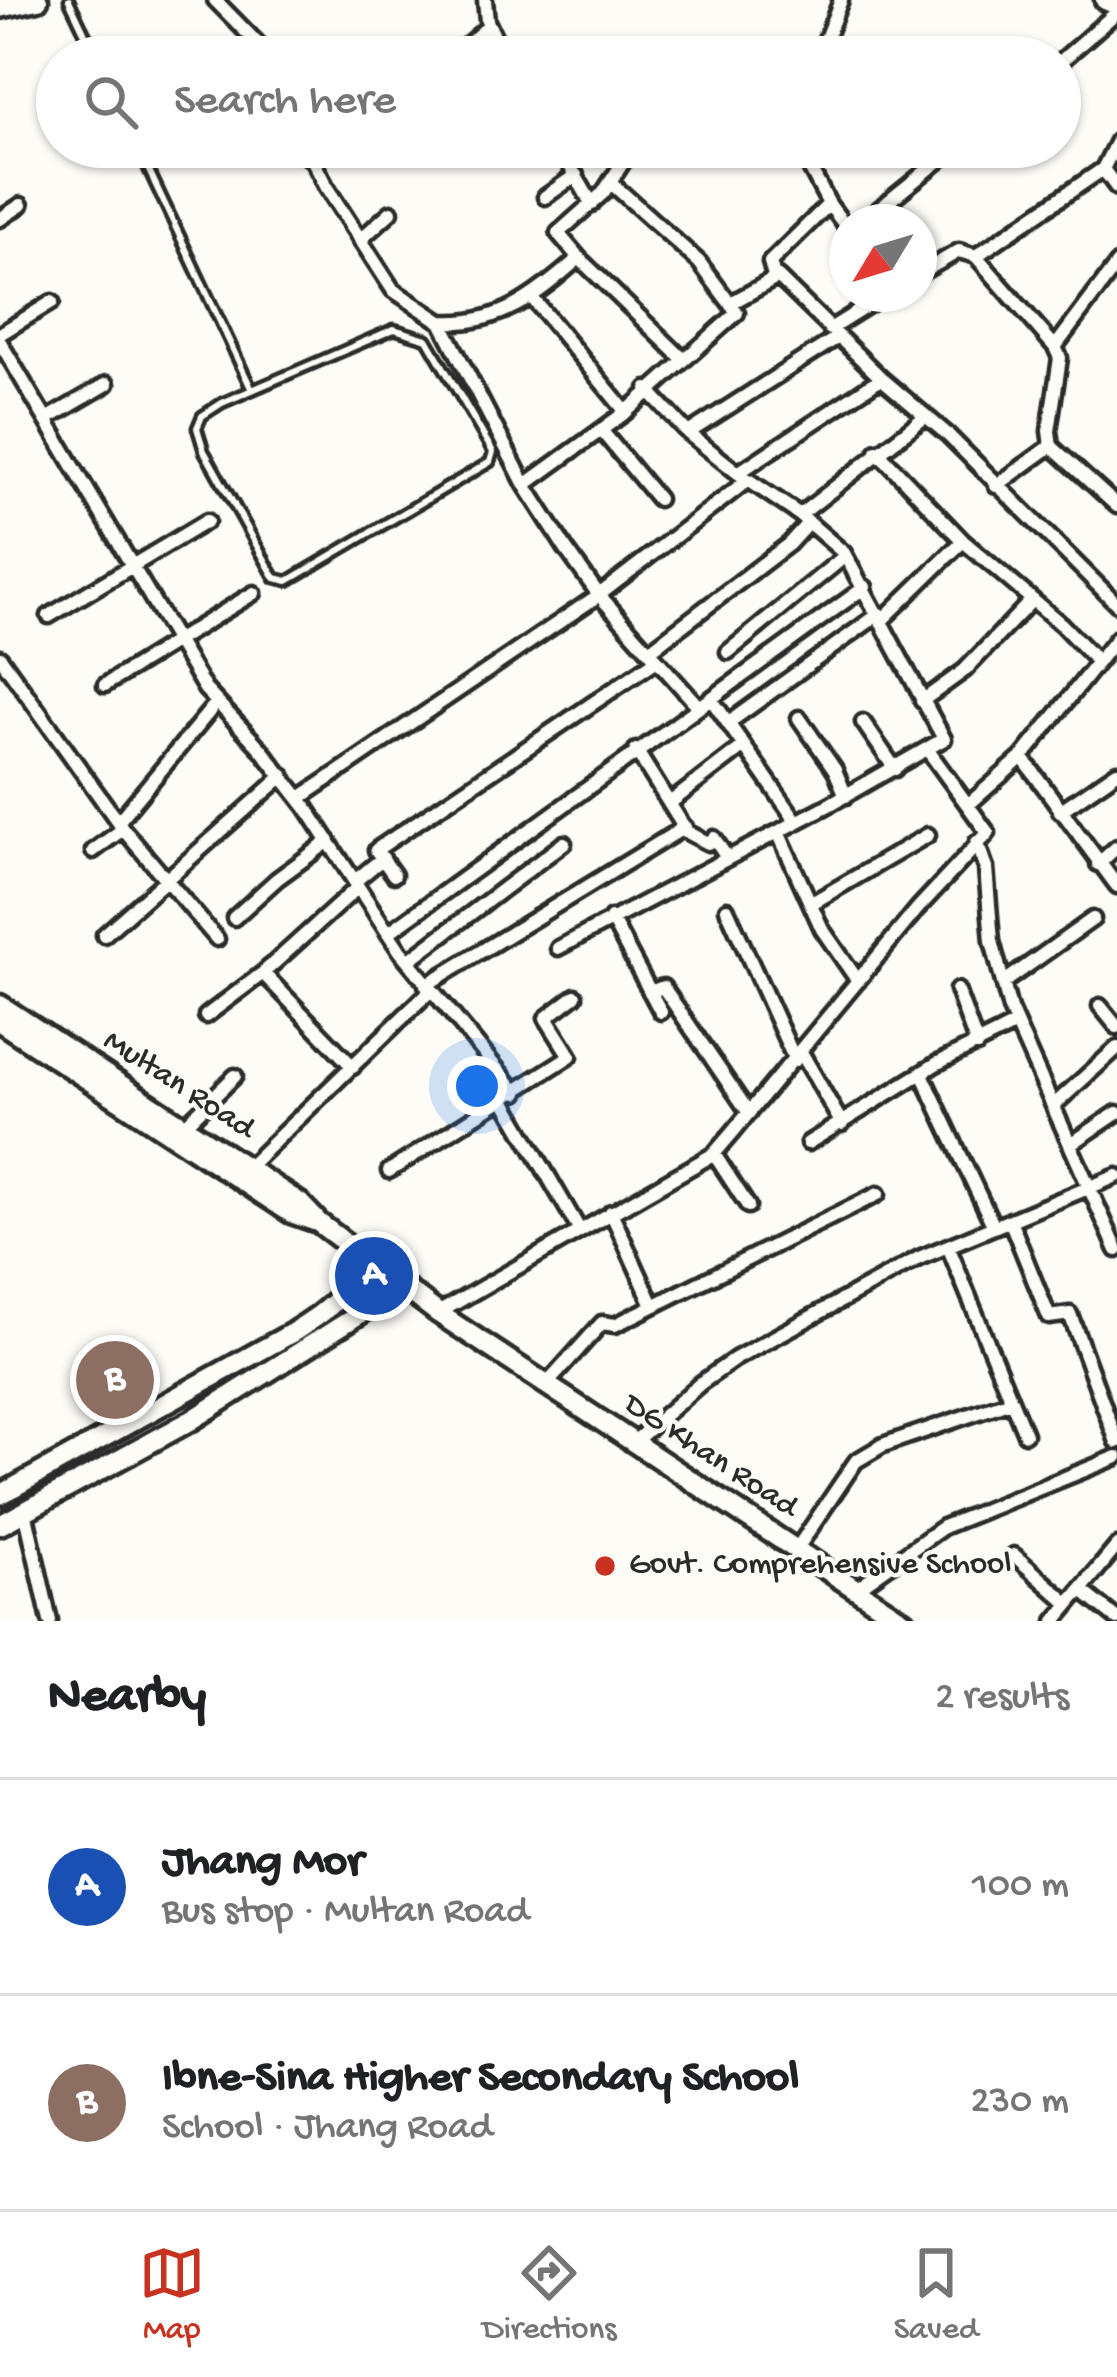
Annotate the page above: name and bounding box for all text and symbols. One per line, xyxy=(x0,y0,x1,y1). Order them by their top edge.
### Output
search box xyxy=(36,36,1081,168)
icon: search xyxy=(78,69,144,135)
text: Search here xyxy=(174,76,396,129)
north arrow xyxy=(829,204,937,312)
street label: Multan Road xyxy=(95,1023,263,1150)
your location xyxy=(447,1056,507,1116)
pin: A xyxy=(335,1231,413,1321)
pin: B xyxy=(76,1335,154,1425)
street label: DG Khan Road xyxy=(614,1386,806,1529)
place label: Govt. Comprehensive School xyxy=(629,1547,1011,1585)
marker: Govt. Comprehensive School xyxy=(592,1553,618,1579)
text: Nearby xyxy=(48,1669,206,1729)
text: 2 results xyxy=(935,1676,1069,1722)
text: Jhang Mor xyxy=(162,1837,363,1890)
text: A xyxy=(75,1864,99,1910)
text: 100 m xyxy=(972,1864,1069,1910)
text: Bus stop · Multan Road xyxy=(162,1890,529,1936)
text: Ibne-Sina Higher Secondary School xyxy=(162,2053,799,2106)
text: B xyxy=(77,2080,97,2126)
text: 230 m xyxy=(971,2080,1069,2126)
text: School · Jhang Road xyxy=(162,2106,492,2152)
tab: Map xyxy=(139,2240,205,2350)
tab: Directions xyxy=(482,2240,616,2350)
tab: Saved xyxy=(894,2240,978,2350)

